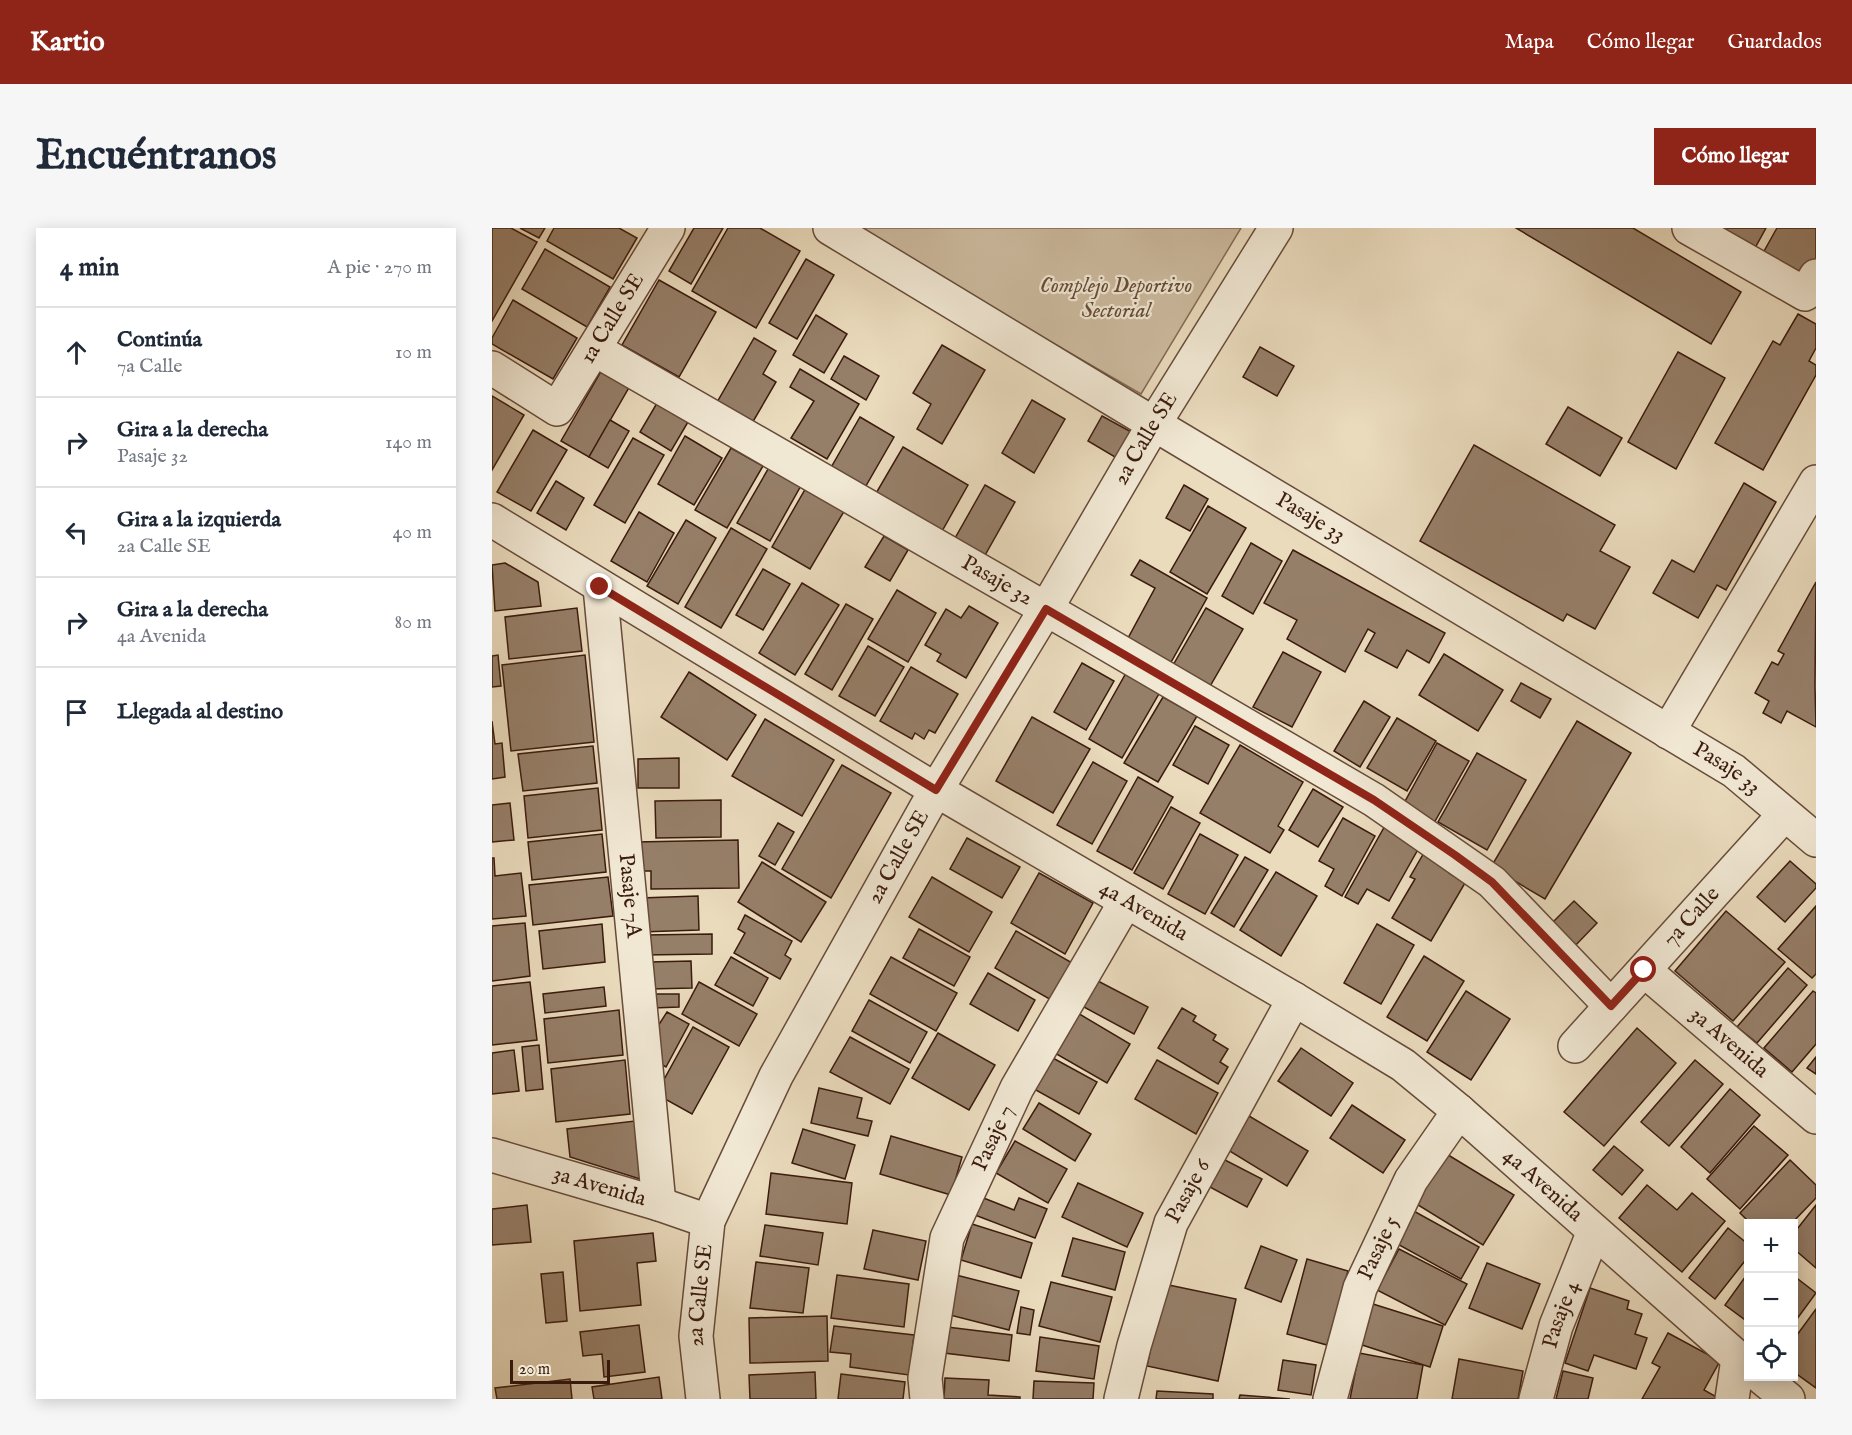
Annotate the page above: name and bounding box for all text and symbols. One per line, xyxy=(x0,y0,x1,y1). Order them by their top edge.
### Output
text: Kartio xyxy=(30,25,105,60)
text: Mapa xyxy=(1505,29,1554,56)
text: Cómo llegar xyxy=(1587,29,1694,56)
text: Guardados xyxy=(1727,29,1822,56)
button: Cómo llegar xyxy=(1654,128,1816,185)
text: Encuéntranos xyxy=(36,130,277,183)
text: 4 min xyxy=(60,251,119,284)
text: A pie · 270 m xyxy=(328,255,432,280)
street label: 1a Calle SE xyxy=(574,268,651,369)
park label: Complejo Deportivo Sectorial xyxy=(1040,272,1192,325)
text: Continúa xyxy=(117,326,202,354)
icon: ahead xyxy=(60,336,93,369)
text: 10 m xyxy=(395,340,432,365)
text: 7a Calle xyxy=(117,354,182,379)
street label: 2a Calle SE xyxy=(1107,387,1184,490)
text: Gira a la derecha xyxy=(117,416,268,444)
icon: right xyxy=(60,426,93,459)
text: 140 m xyxy=(385,430,432,455)
text: Pasaje 32 xyxy=(117,444,188,469)
street label: Pasaje 33 xyxy=(1271,486,1350,549)
text: Gira a la izquierda xyxy=(117,506,281,534)
icon: left xyxy=(60,516,93,549)
text: 40 m xyxy=(393,520,432,545)
text: 2a Calle SE xyxy=(117,534,211,559)
street label: Pasaje 32 xyxy=(956,549,1038,612)
route end xyxy=(586,573,612,599)
text: Gira a la derecha xyxy=(117,596,268,624)
icon: right xyxy=(60,606,93,639)
text: 80 m xyxy=(395,610,432,635)
text: 4a Avenida xyxy=(117,624,206,649)
icon: arrive xyxy=(60,696,93,729)
text: Llegada al destino xyxy=(117,698,283,726)
street label: Pasaje 33 xyxy=(1688,736,1766,801)
street label: 2a Calle SE xyxy=(861,805,936,909)
street label: Pasaje 7A xyxy=(612,852,648,940)
street label: 4a Avenida xyxy=(1094,874,1193,948)
street label: 7a Calle xyxy=(1657,881,1726,953)
route start xyxy=(1630,956,1656,982)
street label: 3a Avenida xyxy=(1684,1001,1775,1085)
street label: Pasaje 7 xyxy=(966,1101,1021,1176)
street label: 4a Avenida xyxy=(1497,1142,1589,1229)
street label: Pasaje 6 xyxy=(1159,1154,1217,1228)
street label: 3a Avenida xyxy=(550,1160,650,1214)
street label: Pasaje 5 xyxy=(1352,1212,1406,1285)
map controls xyxy=(1744,1219,1798,1381)
button: + xyxy=(1744,1219,1798,1273)
street label: 2a Calle SE xyxy=(682,1243,720,1349)
button: − xyxy=(1744,1273,1798,1327)
street label: Pasaje 4 xyxy=(1536,1277,1587,1352)
button: locate xyxy=(1744,1327,1798,1381)
scale bar xyxy=(510,1357,610,1384)
text: 20 m xyxy=(519,1360,550,1380)

